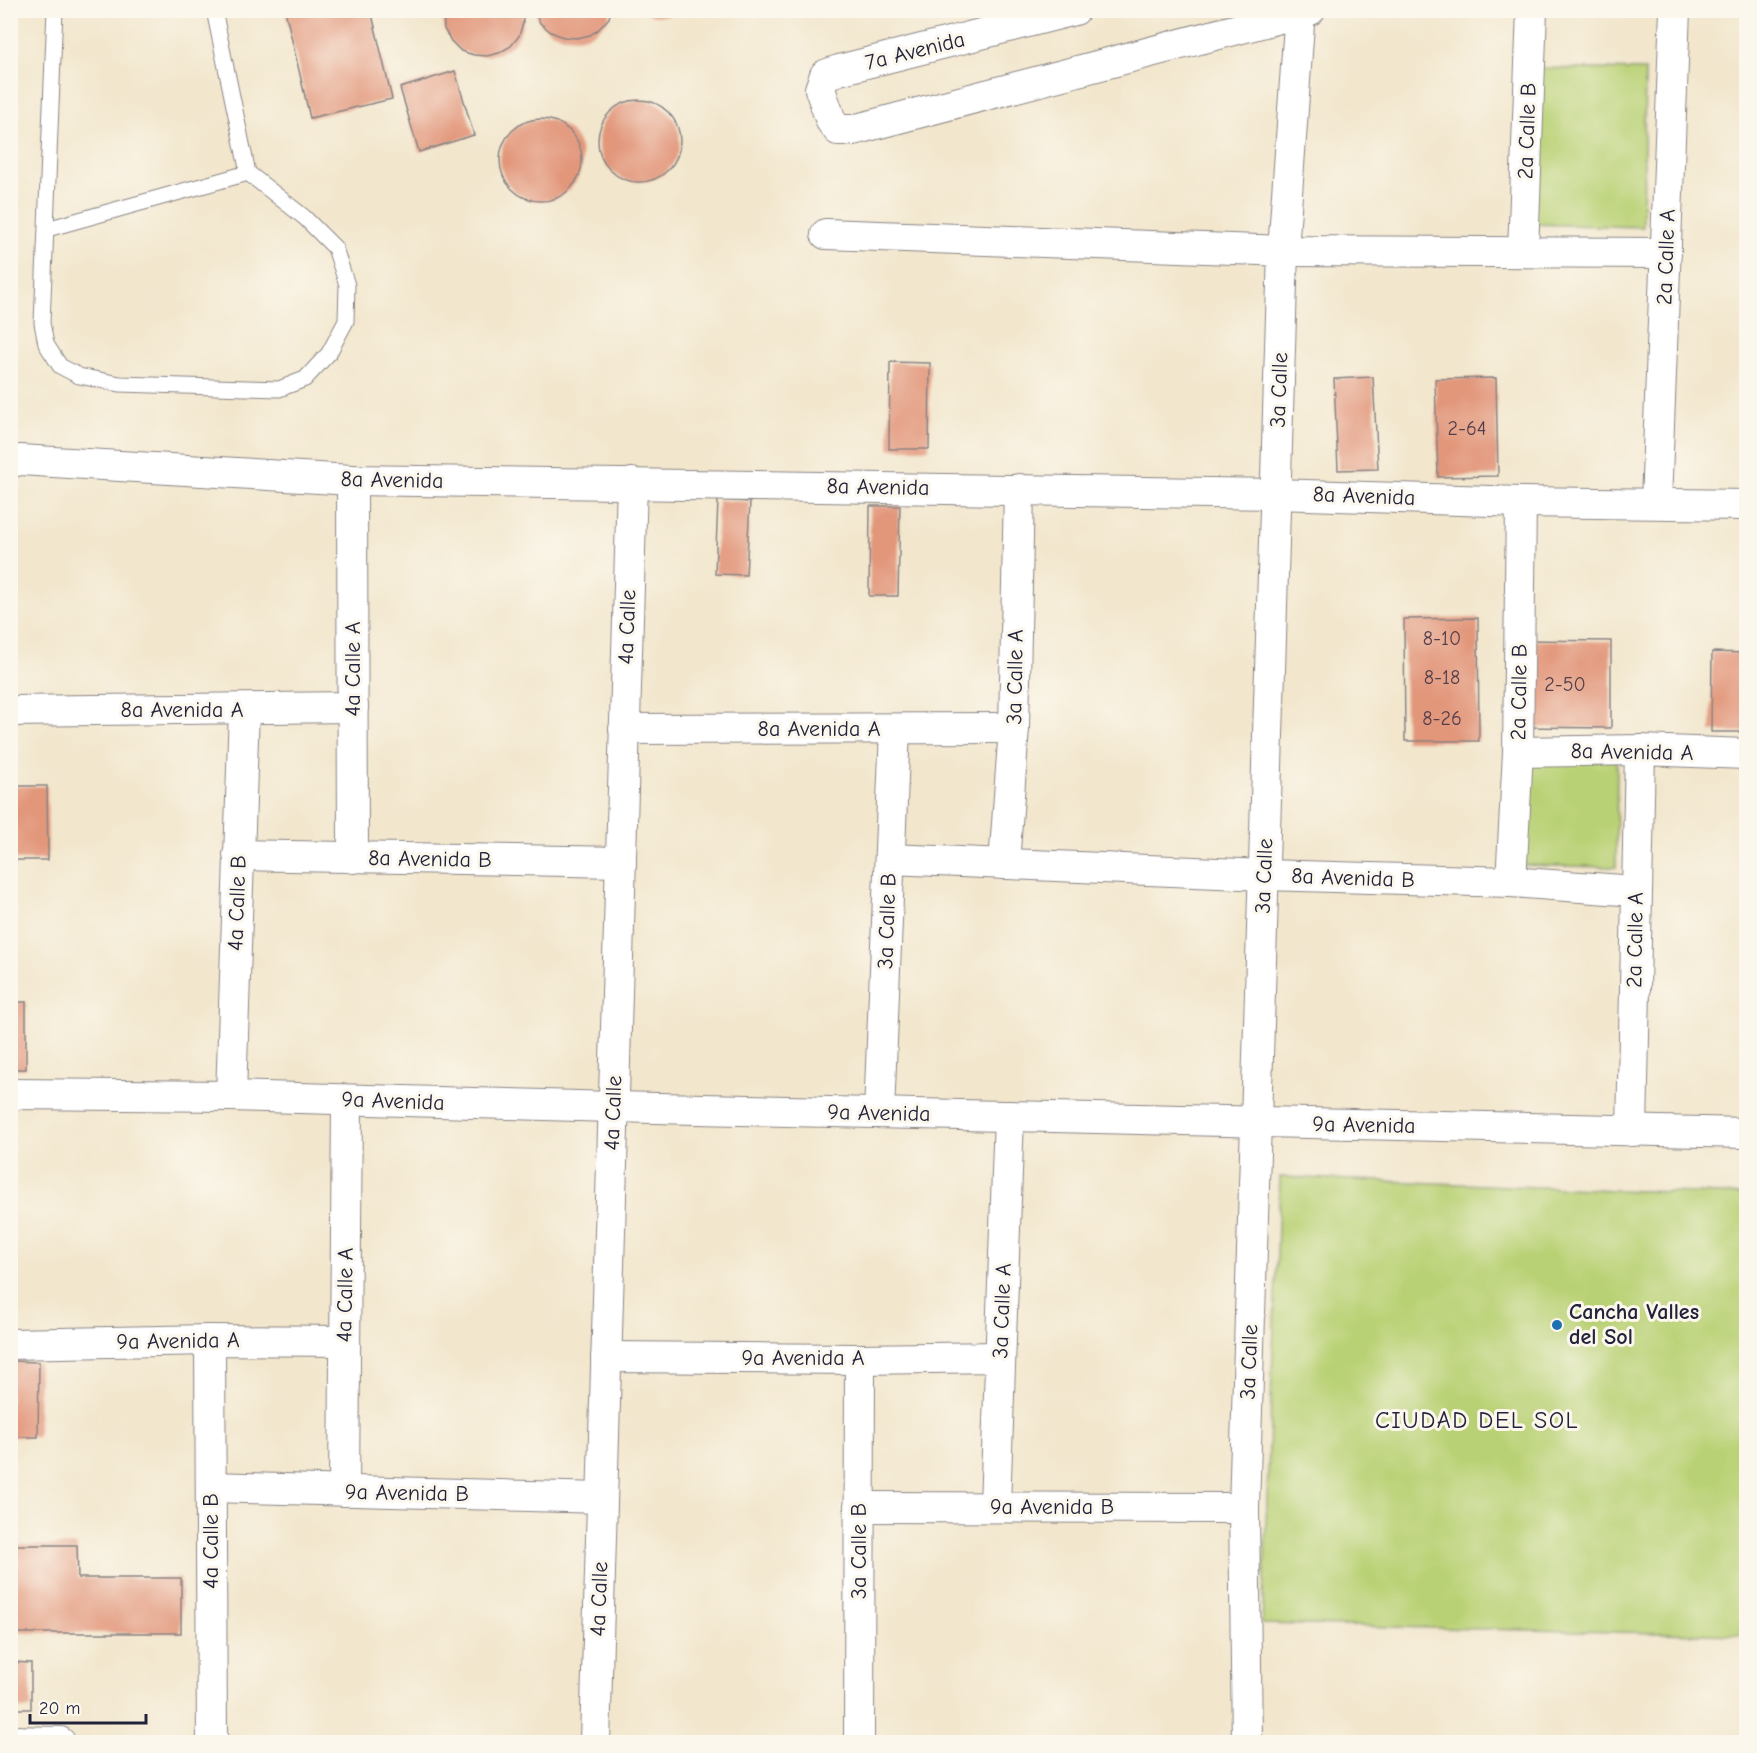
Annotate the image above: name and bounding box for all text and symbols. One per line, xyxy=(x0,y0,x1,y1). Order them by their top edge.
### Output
street label: 7a Avenida xyxy=(862,26,968,76)
street label: 2a Calle B xyxy=(1512,82,1542,180)
street label: 2a Calle A xyxy=(1651,208,1681,305)
street label: 3a Calle xyxy=(1265,352,1293,428)
house number: 2-64 xyxy=(1447,417,1487,440)
street label: 8a Avenida xyxy=(340,466,444,494)
street label: 8a Avenida xyxy=(826,473,930,501)
street label: 8a Avenida xyxy=(1312,481,1416,511)
street label: 4a Calle xyxy=(613,589,641,665)
street label: 4a Calle A xyxy=(340,621,366,717)
house number: 8-10 xyxy=(1423,627,1461,650)
street label: 3a Calle A xyxy=(1001,629,1029,725)
street label: 2a Calle B xyxy=(1505,643,1533,741)
house number: 8-18 xyxy=(1424,666,1460,689)
house number: 2-50 xyxy=(1544,673,1586,696)
street label: 8a Avenida A xyxy=(121,697,244,723)
house number: 8-26 xyxy=(1422,707,1462,730)
street label: 8a Avenida A xyxy=(758,716,881,742)
street label: 8a Avenida A xyxy=(1570,738,1694,766)
street label: 3a Calle xyxy=(1250,838,1278,914)
street label: 8a Avenida B xyxy=(368,845,492,873)
street label: 4a Calle B xyxy=(222,855,252,951)
street label: 8a Avenida B xyxy=(1291,863,1415,893)
street label: 3a Calle B xyxy=(872,872,902,970)
street label: 2a Calle A xyxy=(1621,892,1649,988)
street label: 4a Calle xyxy=(599,1075,627,1151)
street label: 9a Avenida xyxy=(341,1086,445,1116)
street label: 9a Avenida xyxy=(827,1099,931,1127)
street label: 9a Avenida xyxy=(1312,1111,1416,1139)
street label: 4a Calle A xyxy=(331,1247,359,1343)
street label: 3a Calle A xyxy=(987,1263,1017,1359)
place label: Cancha Valles del Sol xyxy=(1569,1299,1699,1350)
marker: Cancha Valles del Sol xyxy=(1550,1318,1564,1332)
street label: 3a Calle xyxy=(1235,1324,1263,1400)
street label: 9a Avenida A xyxy=(116,1327,240,1355)
street label: 9a Avenida A xyxy=(741,1345,865,1371)
district label: CIUDAD DEL SOL xyxy=(1375,1406,1579,1434)
street label: 9a Avenida B xyxy=(345,1479,469,1507)
street label: 4a Calle B xyxy=(198,1493,224,1589)
street label: 9a Avenida B xyxy=(990,1494,1114,1520)
street label: 3a Calle B xyxy=(846,1503,872,1599)
street label: 4a Calle xyxy=(585,1561,613,1637)
scale bar xyxy=(30,1687,146,1725)
text: 20 m xyxy=(39,1698,80,1719)

